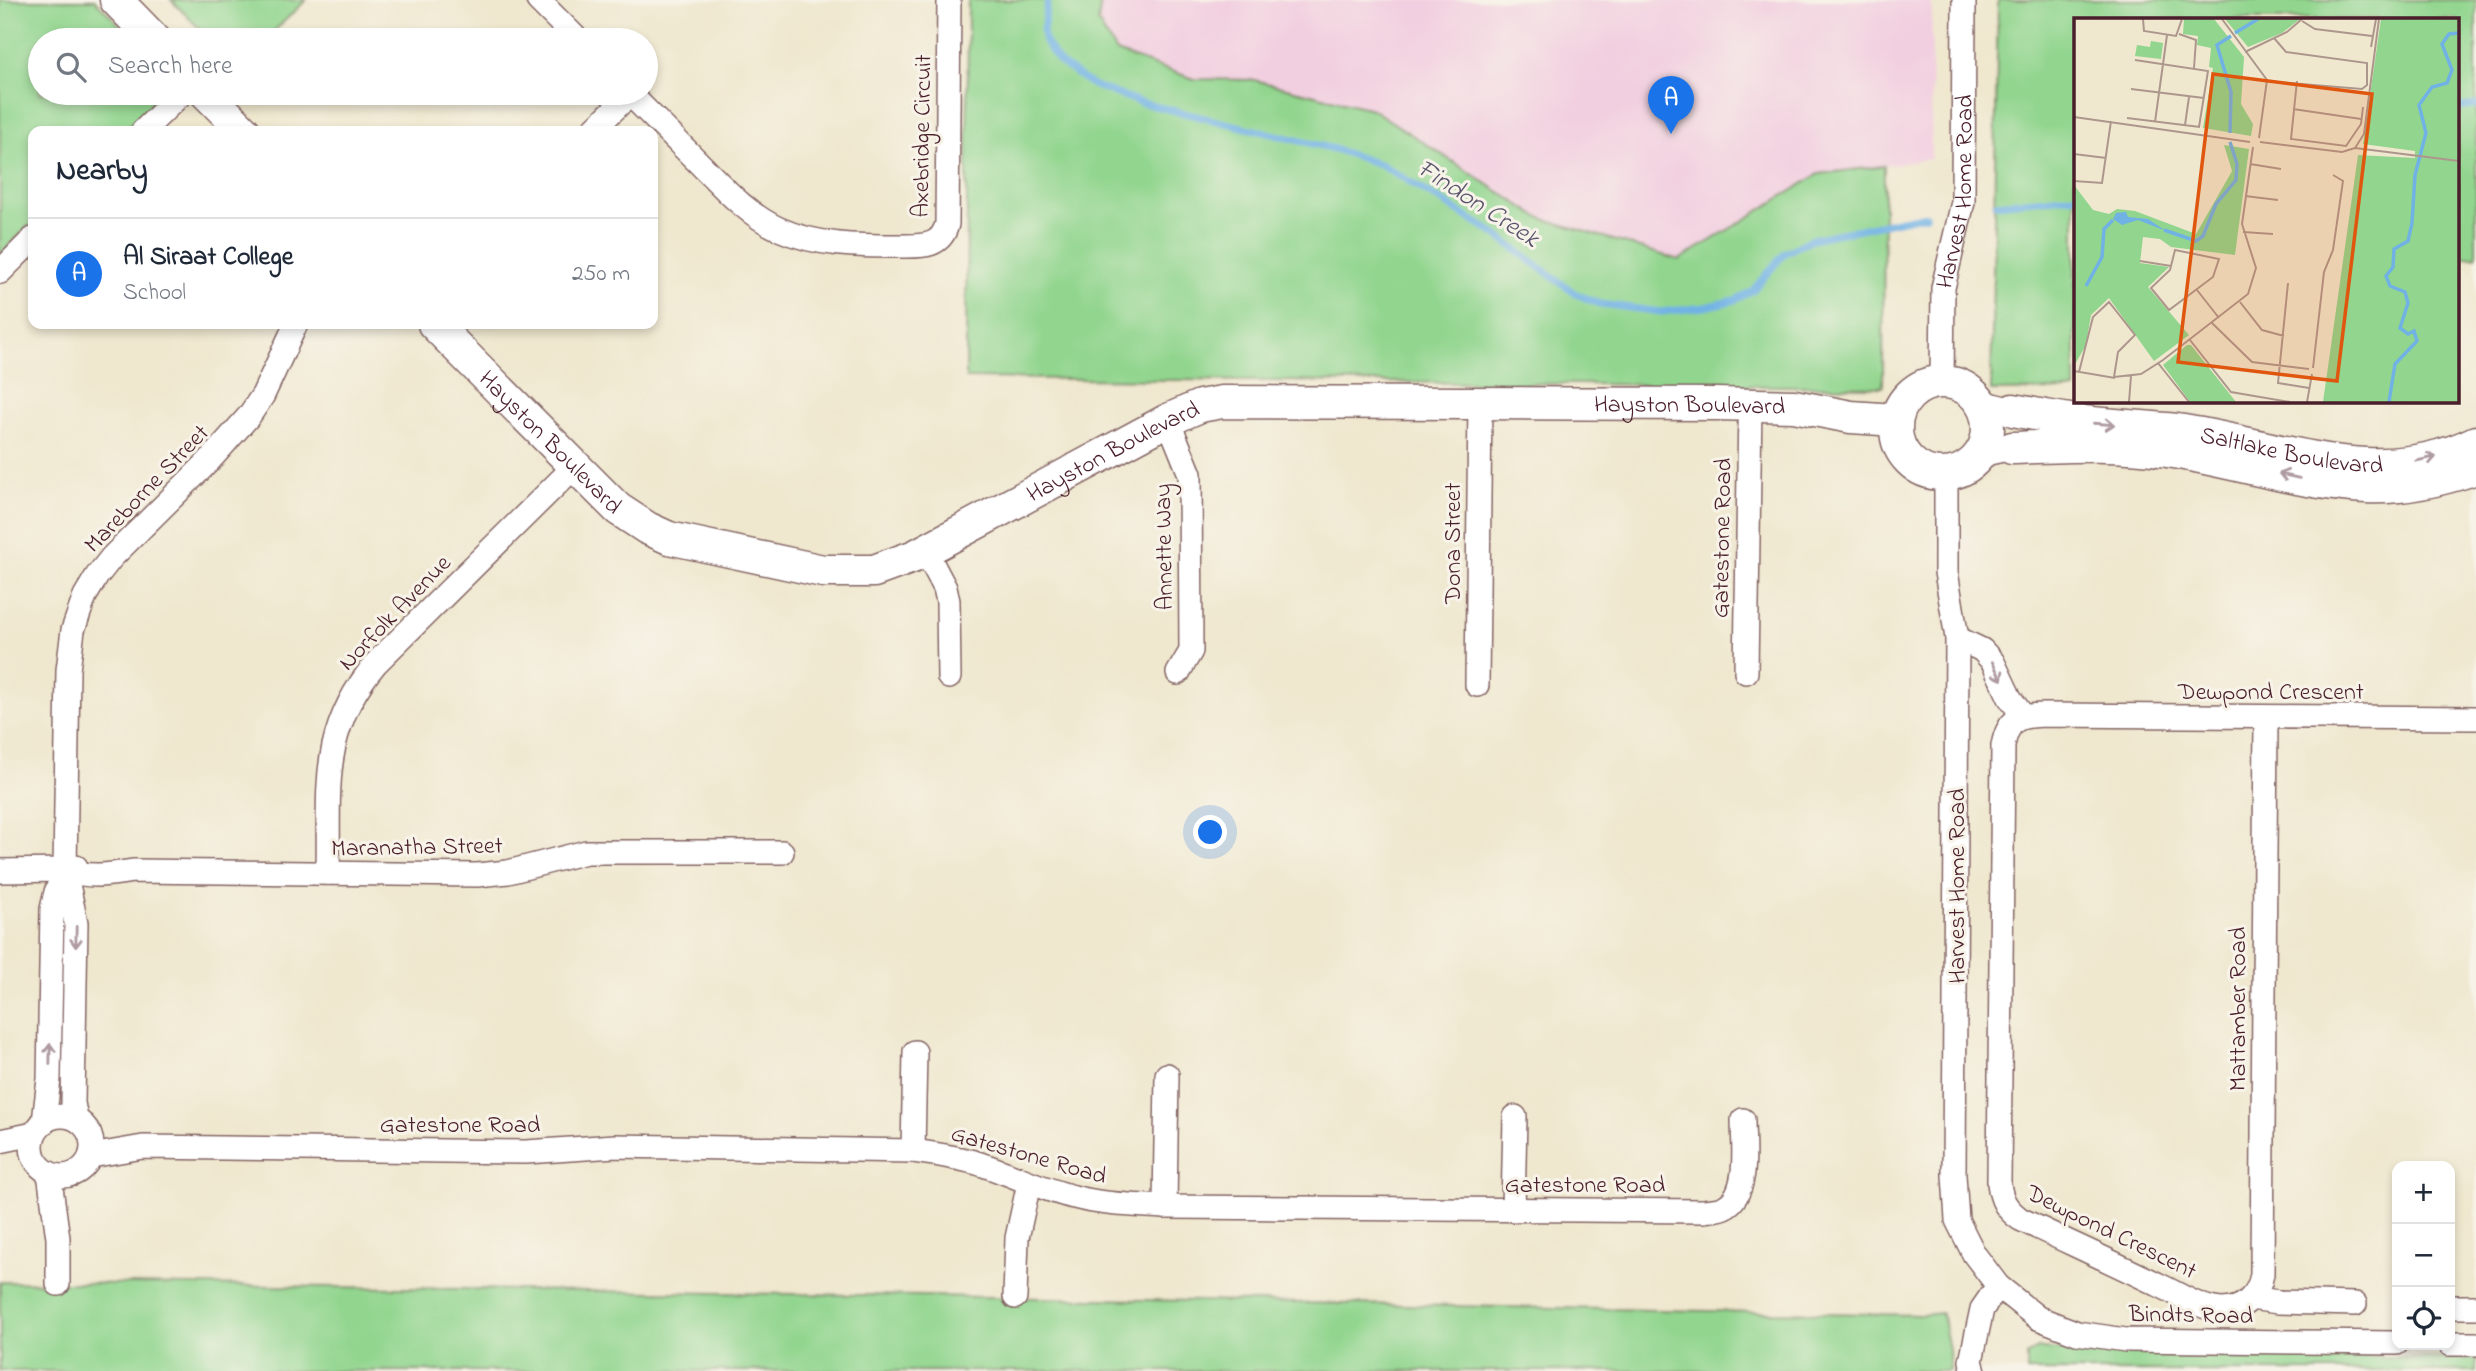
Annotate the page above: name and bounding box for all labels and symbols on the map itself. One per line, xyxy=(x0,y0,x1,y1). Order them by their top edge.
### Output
inset map xyxy=(2074,18,2458,402)
street label: Axebridge Circuit xyxy=(905,54,942,218)
pin: A xyxy=(1648,76,1694,134)
street label: Harvest Home Road xyxy=(1928,94,1984,292)
water label: Findon Creek xyxy=(1409,151,1547,259)
street label: Hayston Boulevard xyxy=(469,363,629,524)
street label: Hayston Boulevard xyxy=(1594,389,1786,426)
street label: Hayston Boulevard xyxy=(1021,393,1206,513)
street label: Mareborne Street xyxy=(77,417,219,562)
one-way arrow xyxy=(2093,418,2115,431)
street label: Saltlake Boulevard xyxy=(2197,419,2384,484)
one-way arrow xyxy=(2414,451,2437,465)
street label: Gatestone Road xyxy=(1705,457,1742,619)
one-way arrow xyxy=(2278,468,2301,482)
street label: Dona Street xyxy=(1437,482,1472,605)
street label: Annette Way xyxy=(1147,483,1185,611)
street label: Norfolk Avenue xyxy=(331,547,461,680)
one-way arrow xyxy=(1990,660,2004,680)
street label: Dewpond Crescent xyxy=(2177,676,2364,711)
street label: Harvest Home Road xyxy=(1941,788,1976,984)
your location xyxy=(1193,815,1227,849)
street label: Maranatha Street xyxy=(331,830,503,867)
one-way arrow xyxy=(69,925,83,948)
street label: Mattamber Road xyxy=(2222,926,2257,1091)
one-way arrow xyxy=(43,1043,57,1066)
street label: Gatestone Road xyxy=(380,1109,541,1144)
street label: Gatestone Road xyxy=(946,1117,1111,1195)
street label: Gatestone Road xyxy=(1505,1169,1666,1204)
street label: Dewpond Crescent xyxy=(2019,1176,2202,1290)
street label: Bindts Road xyxy=(2128,1298,2254,1335)

